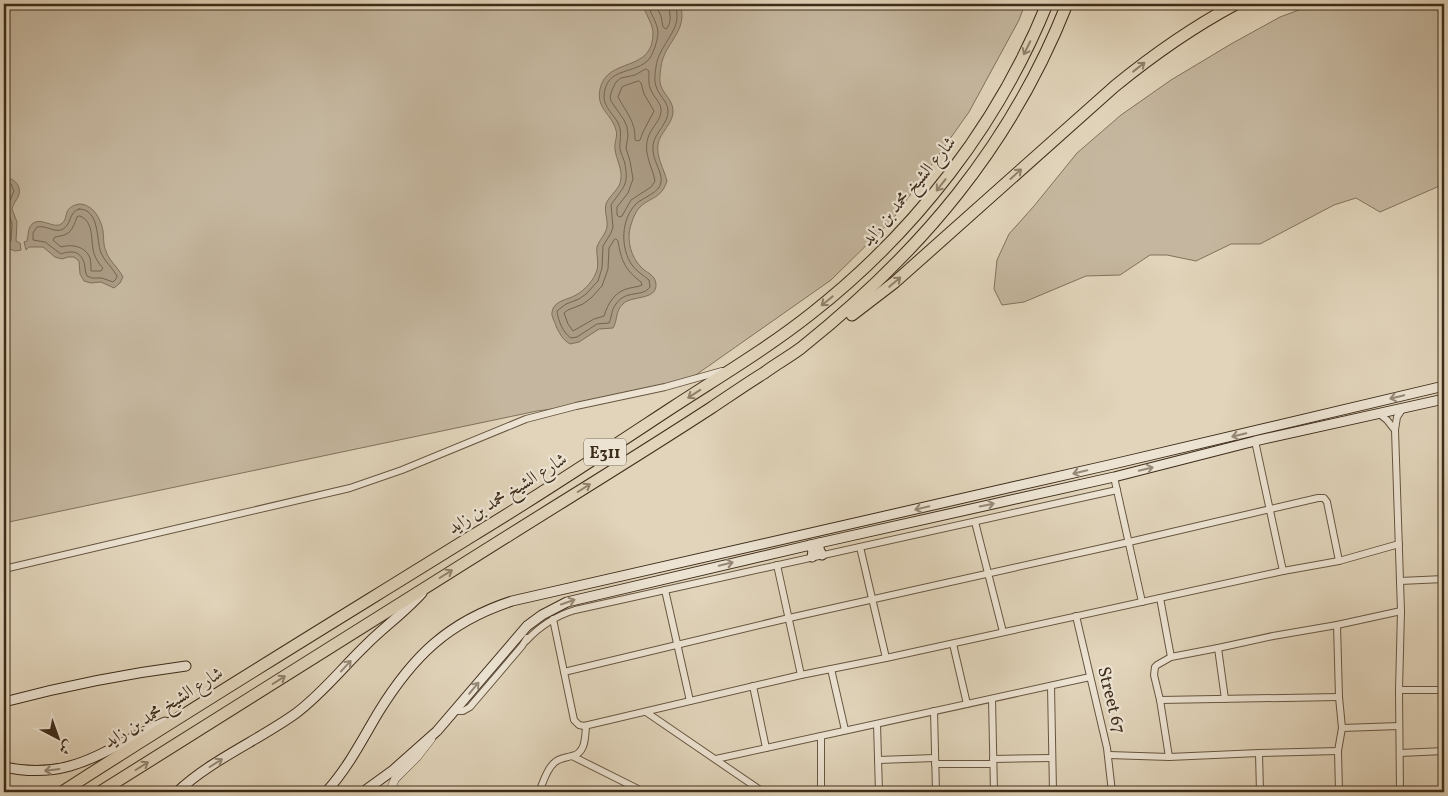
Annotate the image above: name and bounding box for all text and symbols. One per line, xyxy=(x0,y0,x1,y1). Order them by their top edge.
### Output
one-way arrow xyxy=(1022,40,1031,55)
one-way arrow xyxy=(1132,62,1146,72)
street label: شارع الشيخ محمد بن زايد xyxy=(856,132,964,254)
one-way arrow xyxy=(1010,168,1023,180)
one-way arrow xyxy=(935,178,946,191)
one-way arrow xyxy=(888,276,901,287)
one-way arrow xyxy=(821,296,834,307)
one-way arrow xyxy=(687,389,701,399)
one-way arrow xyxy=(1389,393,1405,402)
one-way arrow xyxy=(1231,431,1247,440)
road number: E311 xyxy=(584,438,626,466)
street label: شارع الشيخ محمد بن زايد xyxy=(443,447,573,543)
one-way arrow xyxy=(1137,464,1153,473)
one-way arrow xyxy=(1073,468,1089,477)
one-way arrow xyxy=(576,483,590,493)
one-way arrow xyxy=(979,500,995,510)
one-way arrow xyxy=(914,504,930,513)
one-way arrow xyxy=(718,559,734,568)
one-way arrow xyxy=(439,569,453,579)
one-way arrow xyxy=(560,597,576,606)
one-way arrow xyxy=(340,660,352,673)
street label: شارع الشيخ محمد بن زايد xyxy=(99,661,229,757)
street label: Street 67 xyxy=(1090,664,1131,737)
one-way arrow xyxy=(272,675,286,685)
one-way arrow xyxy=(469,682,480,695)
north arrow xyxy=(32,714,82,764)
text: ش xyxy=(54,735,77,758)
one-way arrow xyxy=(209,758,223,768)
one-way arrow xyxy=(134,761,148,771)
one-way arrow xyxy=(45,765,61,775)

